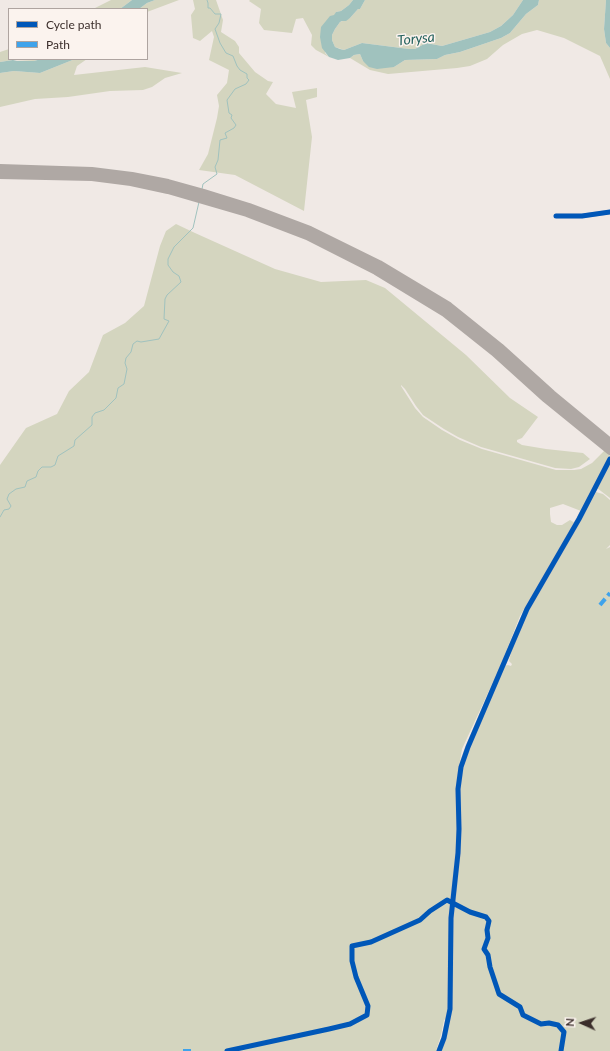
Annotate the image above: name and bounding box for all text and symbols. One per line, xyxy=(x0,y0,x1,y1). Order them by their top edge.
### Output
legend xyxy=(8,8,148,60)
text: Cycle path xyxy=(46,17,101,32)
water label: Torysa xyxy=(396,29,436,49)
text: Path xyxy=(46,37,70,52)
north arrow xyxy=(562,1003,602,1043)
text: N xyxy=(563,1018,576,1027)

